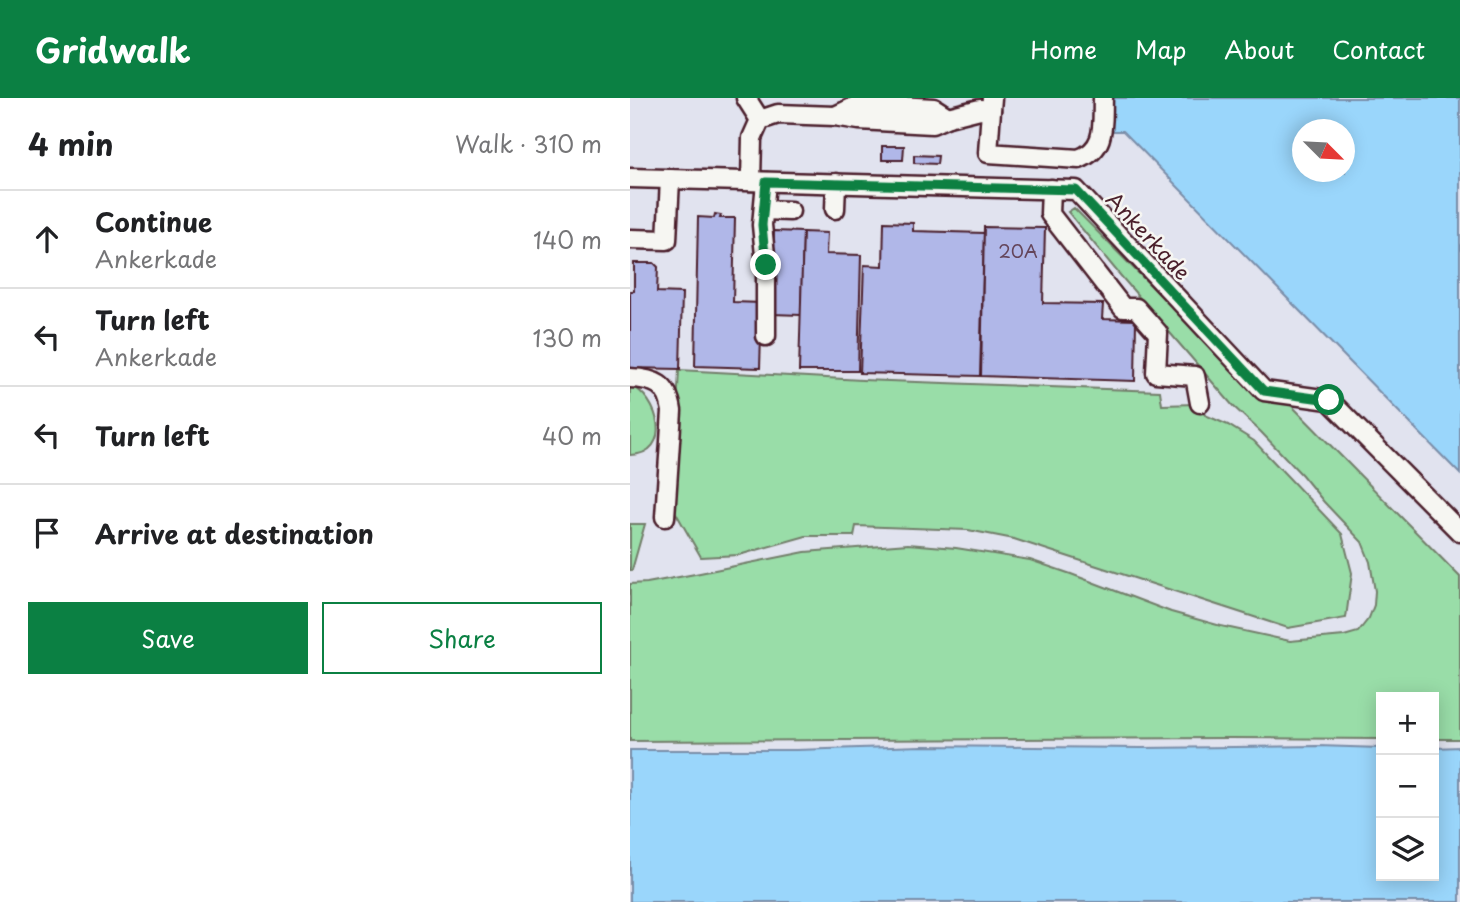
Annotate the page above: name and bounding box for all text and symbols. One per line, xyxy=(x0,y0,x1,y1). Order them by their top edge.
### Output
text: Gridwalk xyxy=(35,24,191,74)
text: Home xyxy=(1030,31,1097,67)
text: Map xyxy=(1135,31,1186,67)
text: About xyxy=(1224,31,1294,67)
text: Contact xyxy=(1332,31,1425,67)
north arrow xyxy=(1292,119,1355,182)
text: 4 min xyxy=(28,121,114,166)
text: Walk · 310 m xyxy=(455,126,602,161)
street label: Ankerkade xyxy=(1099,183,1199,287)
text: Continue xyxy=(95,202,212,241)
icon: ahead xyxy=(28,220,66,258)
text: 140 m xyxy=(533,222,602,257)
house number: 20A xyxy=(998,237,1038,264)
text: Ankerkade xyxy=(95,241,217,276)
route end xyxy=(750,249,781,280)
text: Turn left xyxy=(95,300,210,339)
icon: left xyxy=(28,318,66,356)
text: 130 m xyxy=(532,320,602,355)
text: Ankerkade xyxy=(95,339,217,374)
route start xyxy=(1313,384,1344,415)
icon: left xyxy=(28,416,66,454)
text: Turn left xyxy=(95,416,210,455)
text: 40 m xyxy=(542,418,602,453)
icon: arrive xyxy=(28,514,66,552)
text: Arrive at destination xyxy=(95,514,374,553)
button: Save xyxy=(28,602,308,674)
button: Share xyxy=(322,602,602,674)
map controls xyxy=(1376,692,1439,881)
button: + xyxy=(1376,692,1439,755)
button: − xyxy=(1376,755,1439,818)
button: layers xyxy=(1376,818,1439,881)

